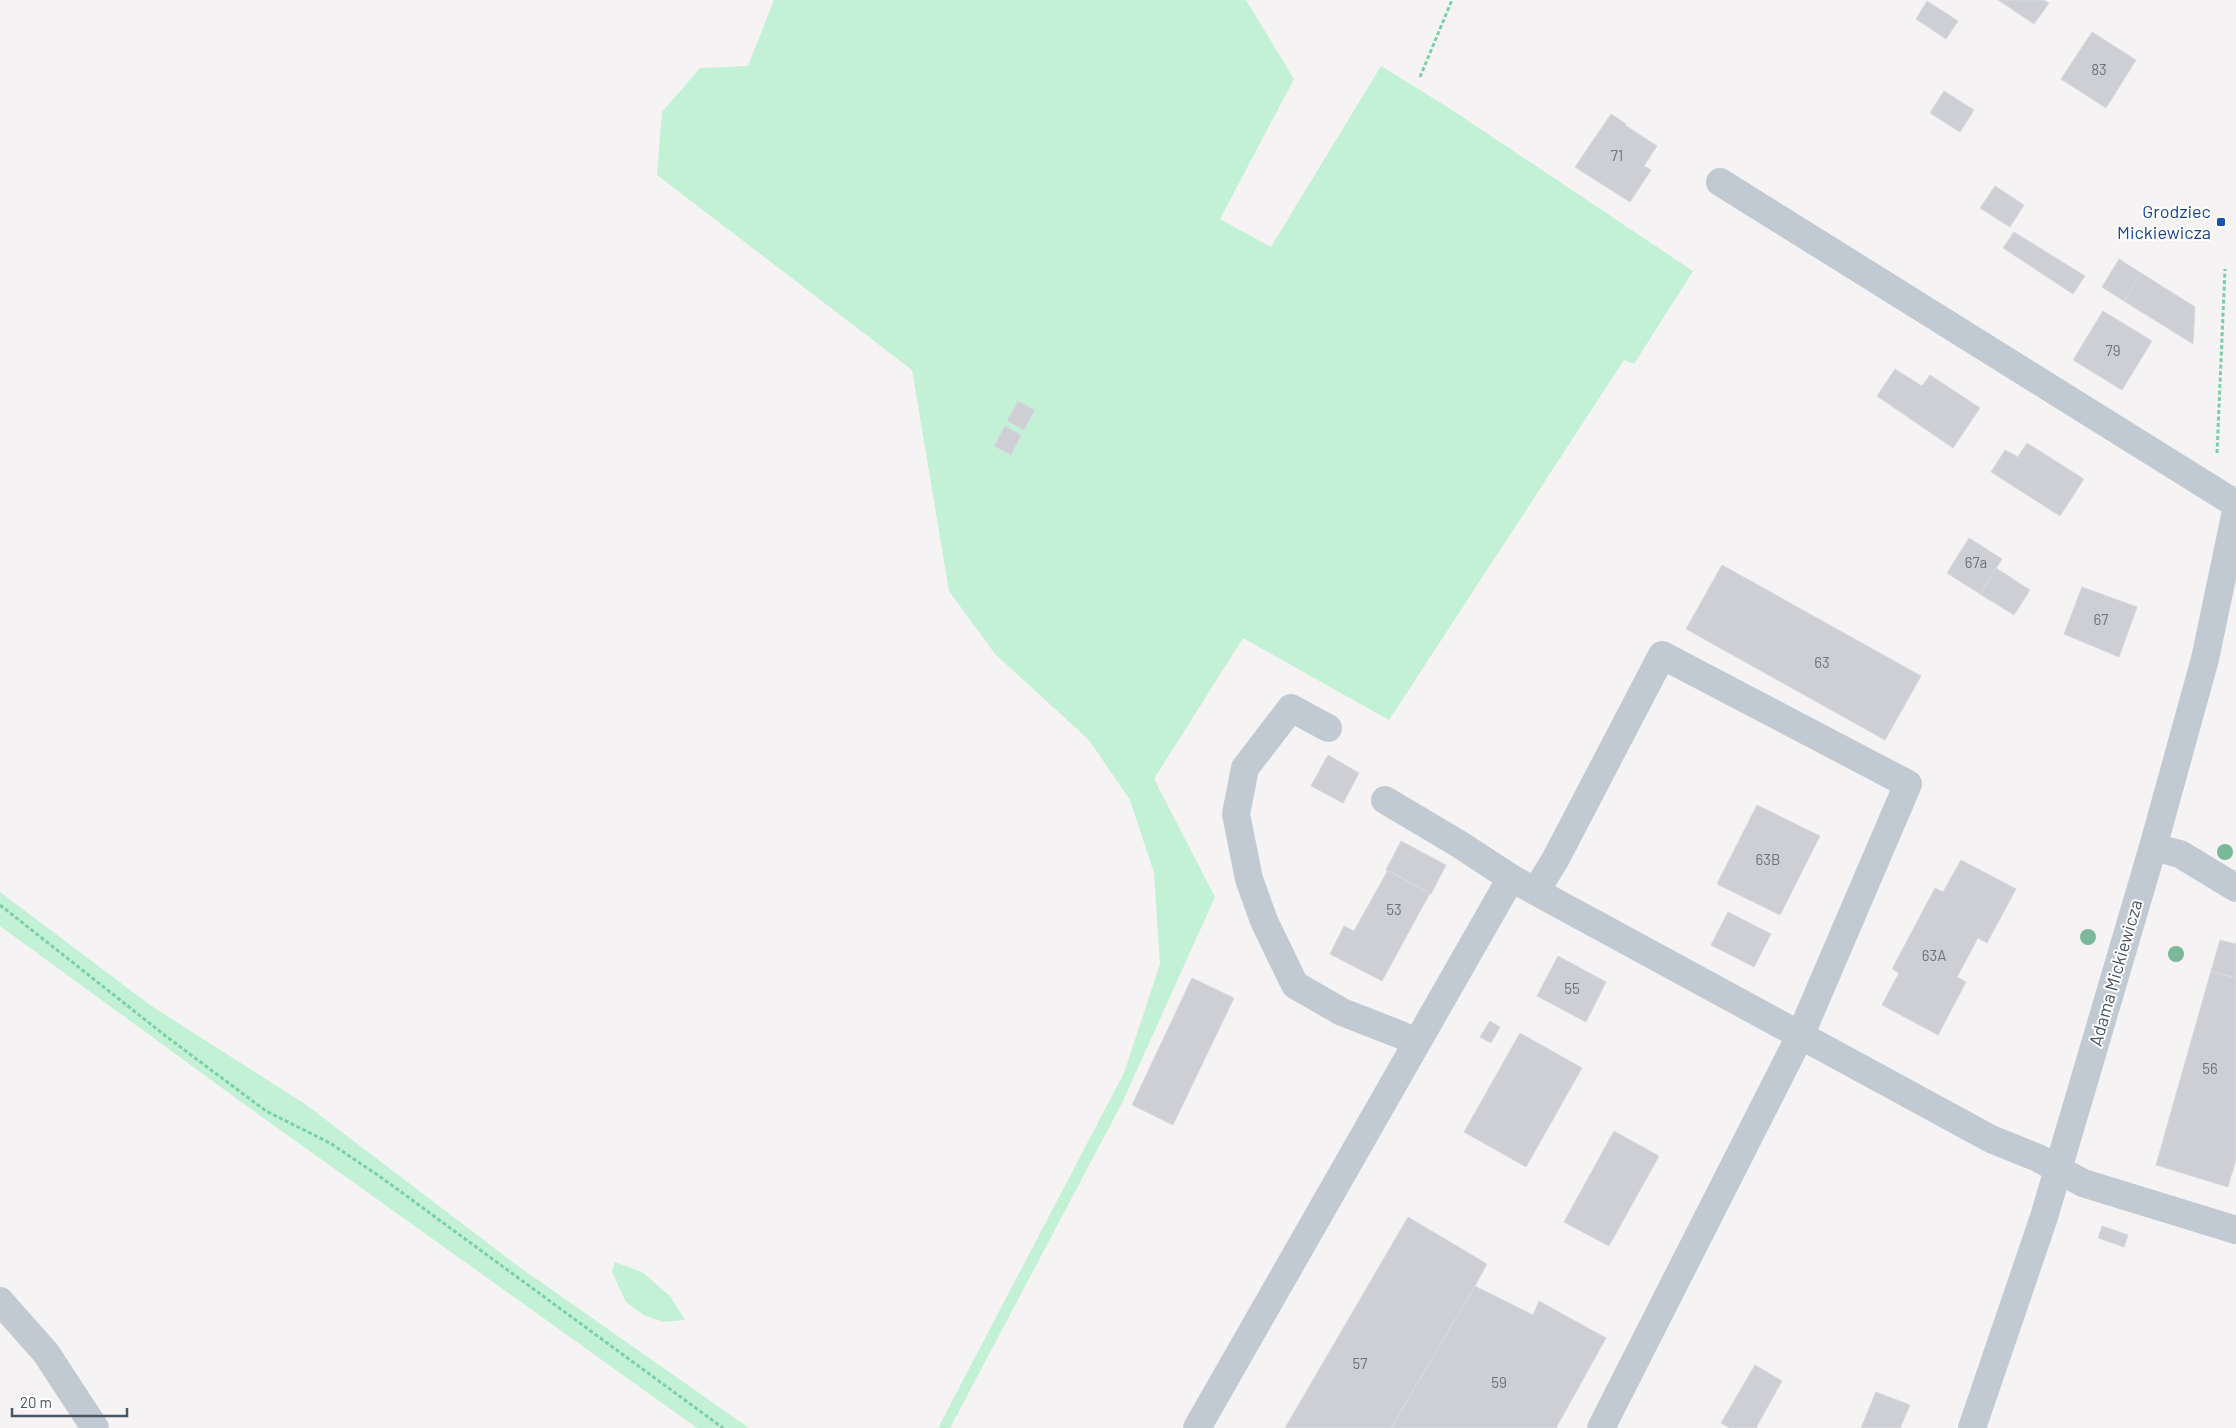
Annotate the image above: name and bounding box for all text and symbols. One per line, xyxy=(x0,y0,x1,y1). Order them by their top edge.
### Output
house number: 83 xyxy=(2091,60,2107,78)
house number: 71 xyxy=(1611,146,1623,164)
place label: Grodziec Mickiewicza xyxy=(2117,200,2211,243)
marker: Grodziec Mickiewicza xyxy=(2215,216,2227,228)
house number: 79 xyxy=(2106,341,2120,359)
house number: 67a xyxy=(1965,553,1987,571)
house number: 67 xyxy=(2094,610,2108,628)
house number: 63 xyxy=(1814,653,1830,671)
house number: 63B xyxy=(1756,850,1780,868)
street label: Adama Mickiewicza xyxy=(2084,897,2146,1049)
house number: 53 xyxy=(1386,900,1402,918)
house number: 63A xyxy=(1922,946,1946,964)
house number: 55 xyxy=(1564,979,1580,997)
house number: 56 xyxy=(2202,1059,2218,1077)
house number: 57 xyxy=(1353,1354,1367,1372)
house number: 59 xyxy=(1491,1373,1507,1391)
scale bar xyxy=(12,1386,128,1418)
text: 20 m xyxy=(20,1393,52,1411)

